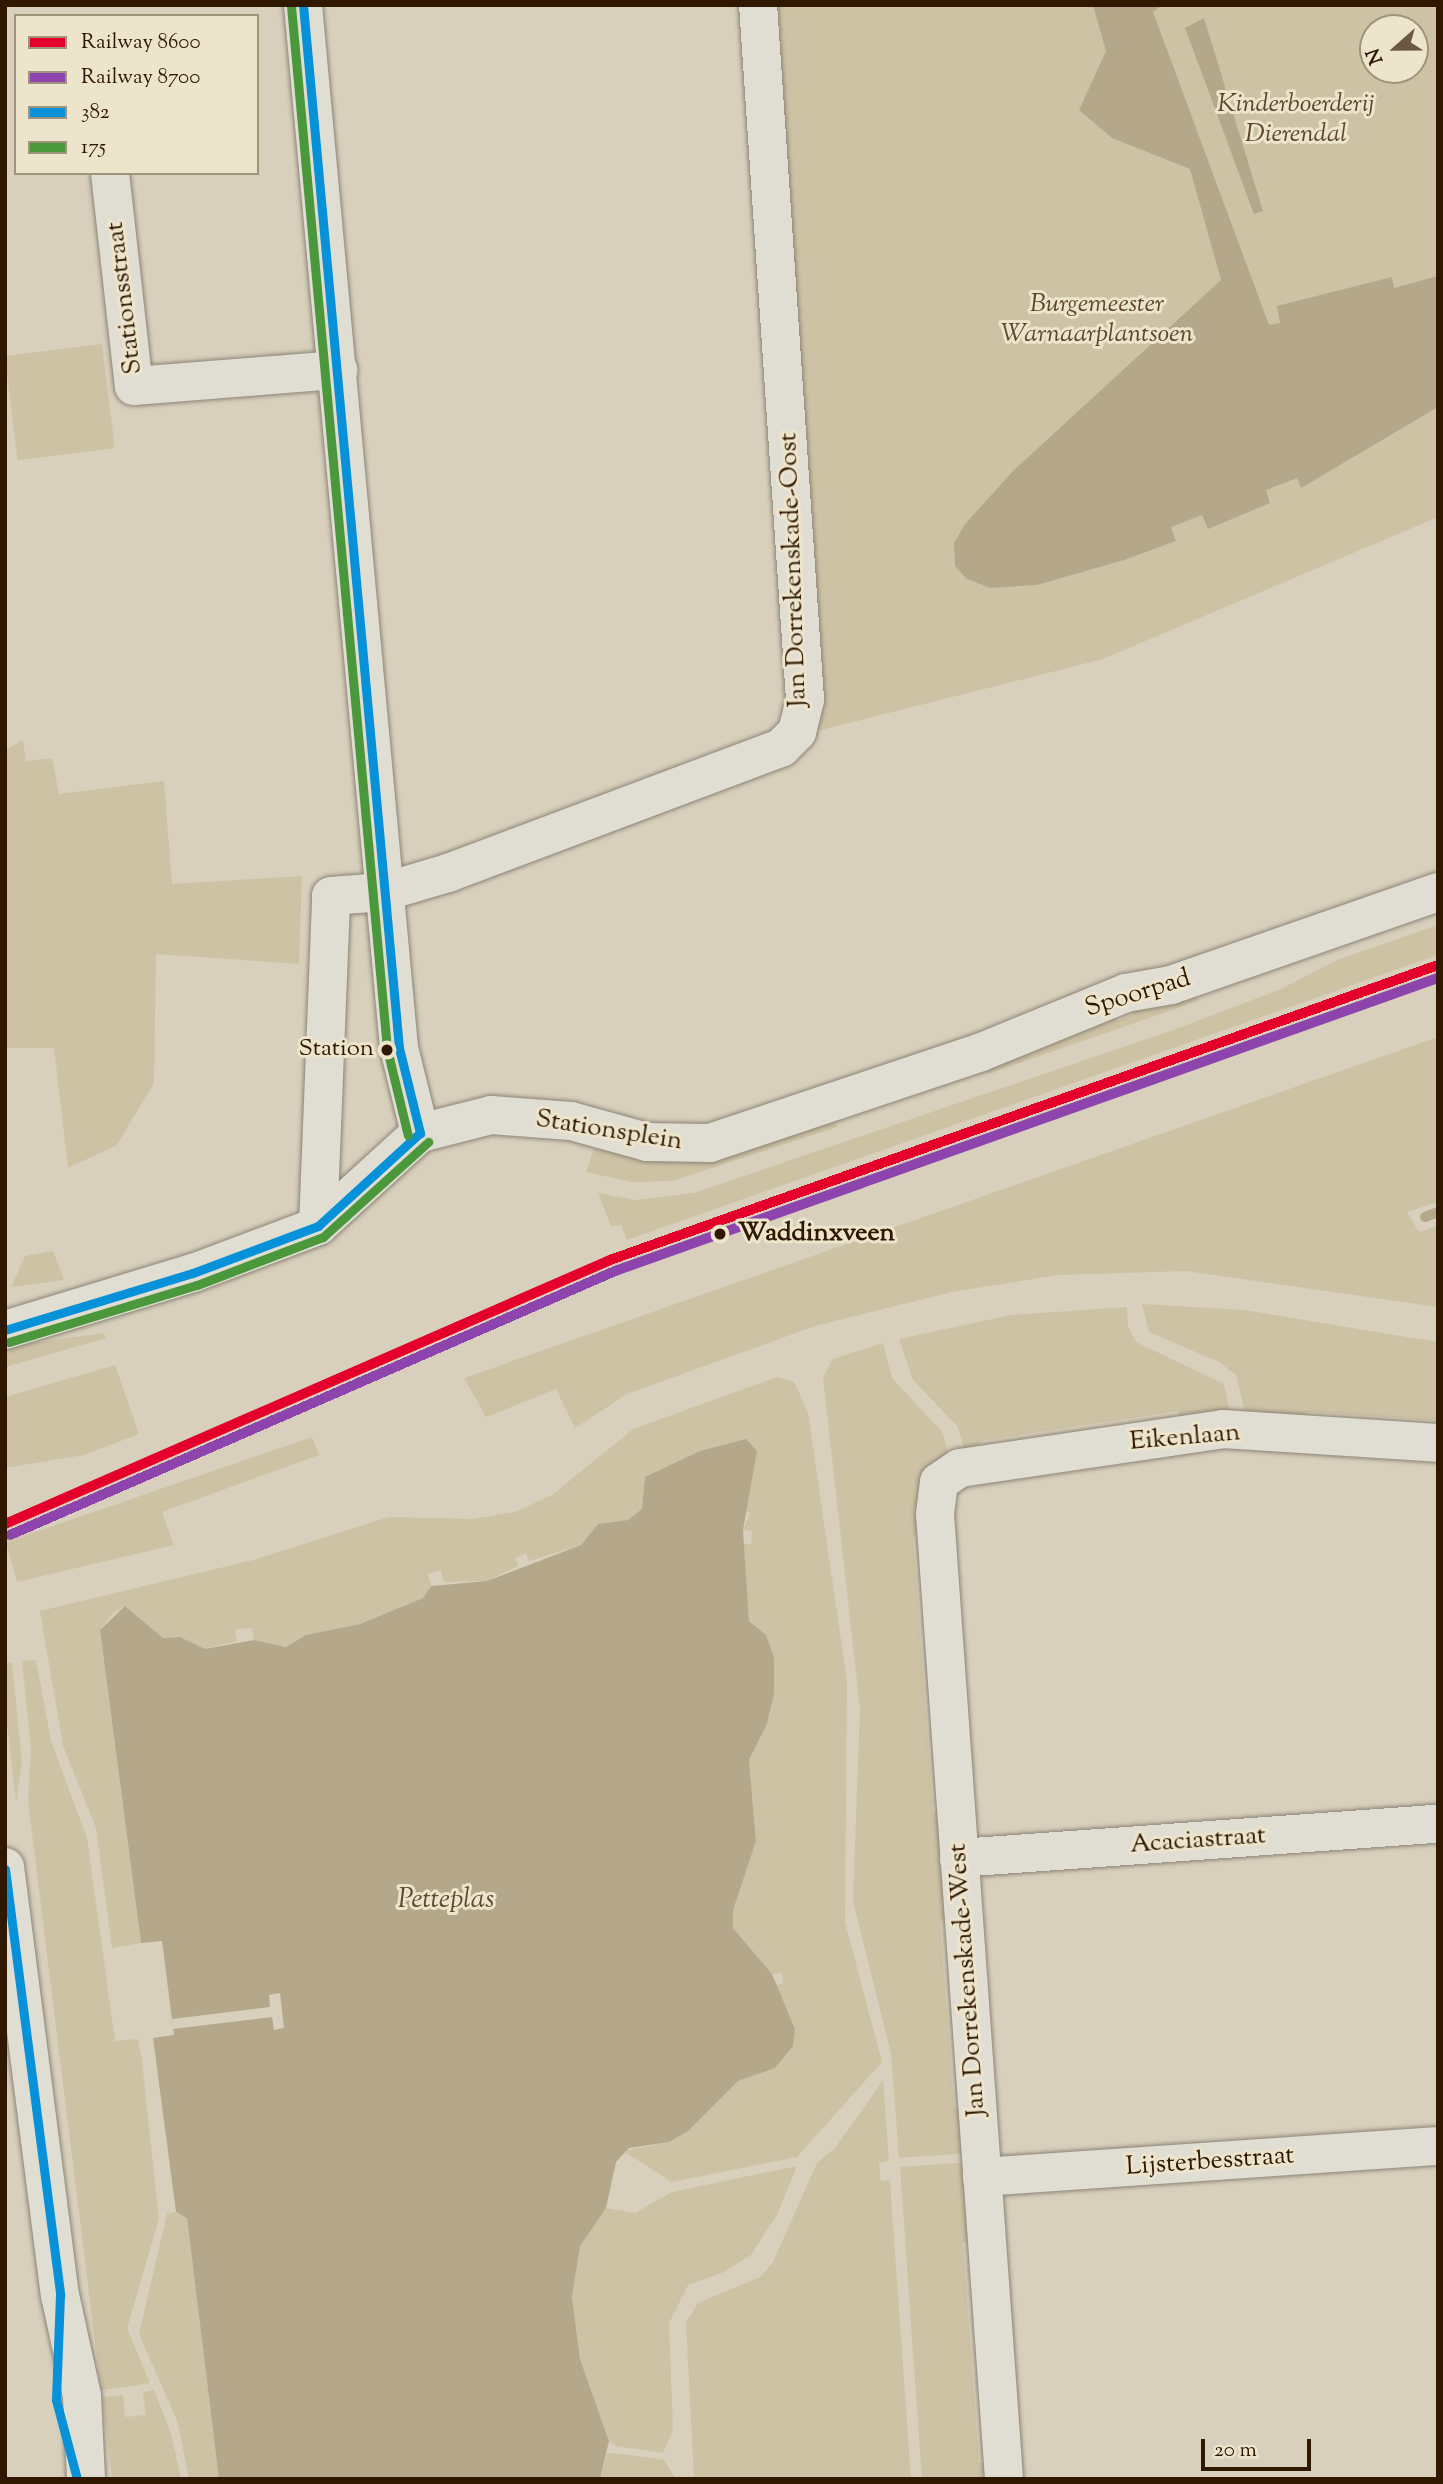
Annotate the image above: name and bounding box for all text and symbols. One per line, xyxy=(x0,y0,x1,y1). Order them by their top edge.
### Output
legend xyxy=(14,14,259,175)
north arrow xyxy=(1359,14,1429,84)
text: Railway 8600 xyxy=(81,28,201,58)
text: N xyxy=(1360,44,1391,68)
text: Railway 8700 xyxy=(81,63,200,93)
park label: Kinderboerderij Dierendal xyxy=(1217,89,1375,150)
text: 382 xyxy=(81,98,110,128)
text: 175 xyxy=(81,133,106,163)
street label: Stationsstraat xyxy=(100,220,150,376)
park label: Burgemeester Warnaarplantsoen xyxy=(1001,289,1193,350)
street label: Jan Dorrekenskade-Oost xyxy=(774,432,814,708)
street label: Spoorpad xyxy=(1081,963,1195,1025)
place label: Station xyxy=(298,1036,374,1064)
marker: Station xyxy=(380,1043,394,1057)
street label: Stationsplein xyxy=(533,1104,685,1158)
place label: Waddinxveen xyxy=(738,1218,895,1250)
marker: Waddinxveen xyxy=(709,1223,731,1245)
street label: Eikenlaan xyxy=(1128,1418,1242,1458)
street label: Acaciastraat xyxy=(1129,1821,1267,1861)
street label: Jan Dorrekenskade-West xyxy=(943,1842,993,2118)
water label: Petteplas xyxy=(398,1883,494,1917)
street label: Lijsterbesstraat xyxy=(1125,2141,1295,2183)
scale bar xyxy=(1205,2424,1315,2468)
text: 20 m xyxy=(1214,2436,1257,2466)

